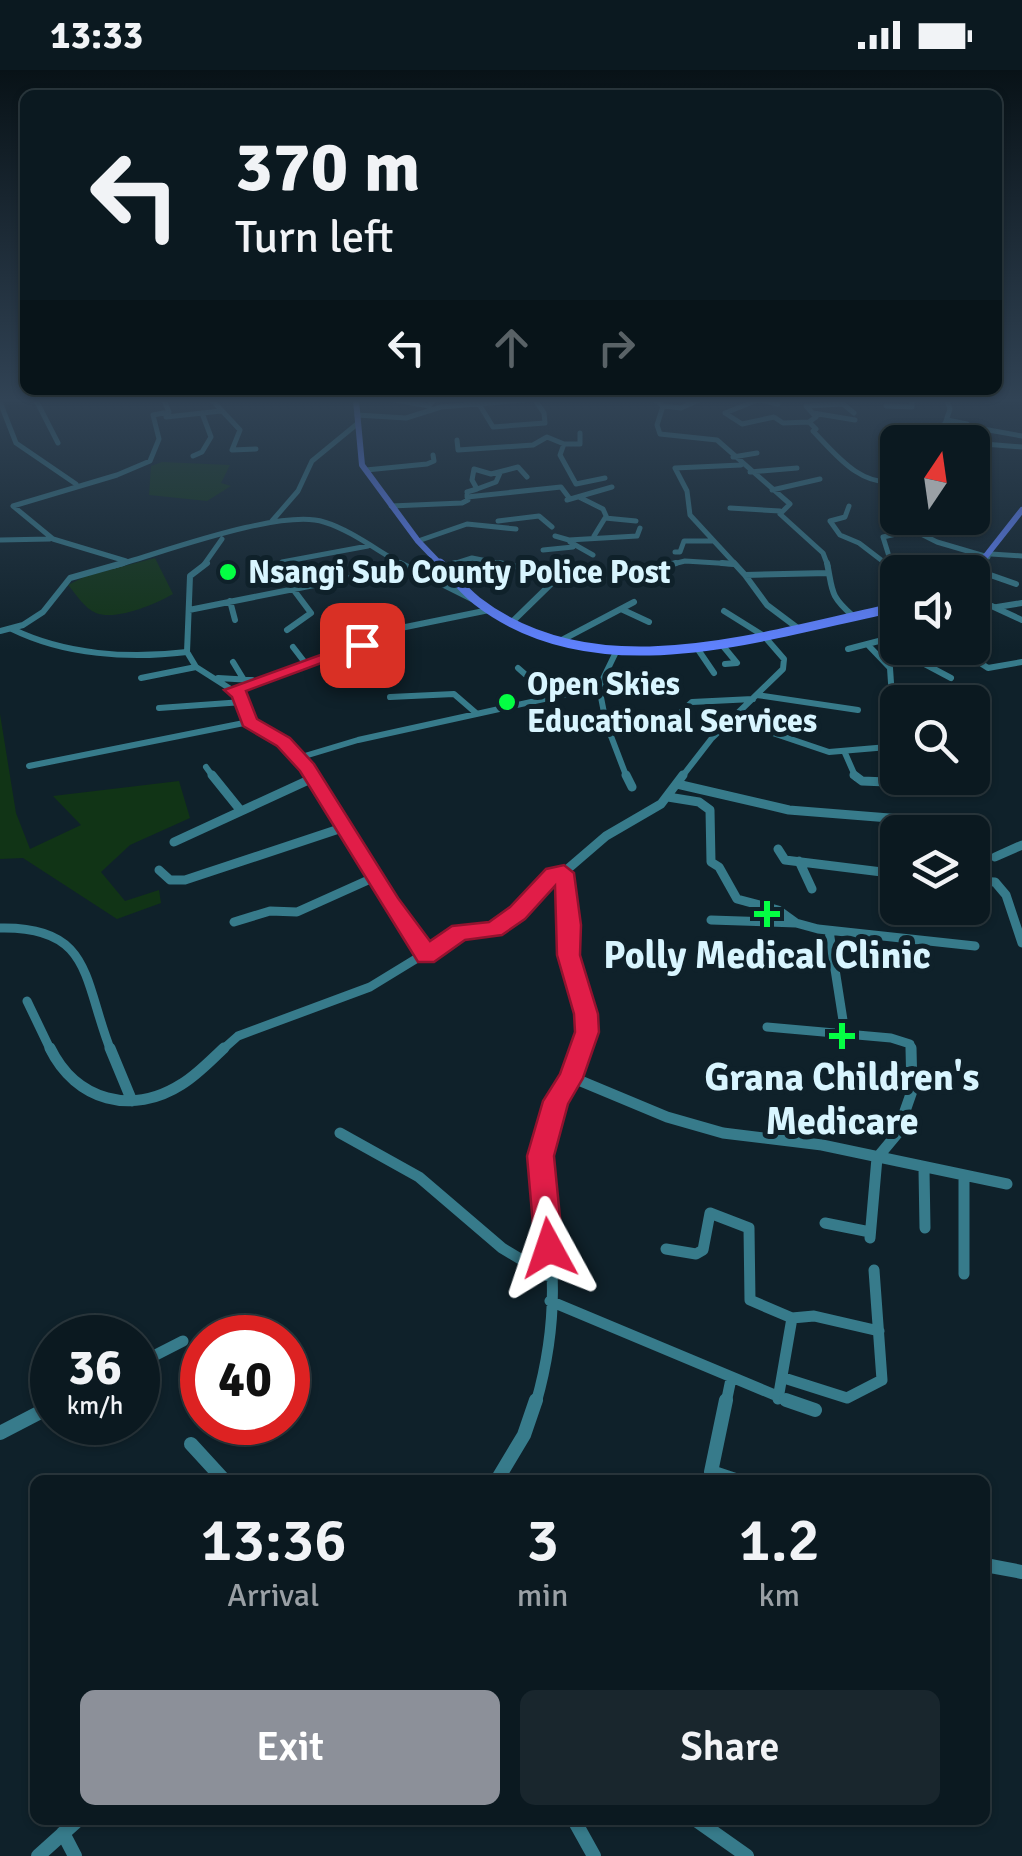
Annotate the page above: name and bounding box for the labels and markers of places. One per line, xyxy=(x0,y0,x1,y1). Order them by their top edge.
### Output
place label: Nsangi Sub County Police Post xyxy=(248,553,671,592)
marker: Nsangi Sub County Police Post xyxy=(217,561,239,583)
pin xyxy=(320,603,405,688)
place label: Open Skies Educational Services xyxy=(527,665,817,741)
marker: Open Skies Educational Services xyxy=(496,691,518,713)
marker: Polly Medical Clinic xyxy=(754,901,780,927)
place label: Polly Medical Clinic xyxy=(603,932,931,979)
marker: Grana Children's Medicare xyxy=(829,1023,855,1049)
place label: Grana Children's Medicare xyxy=(705,1054,979,1145)

